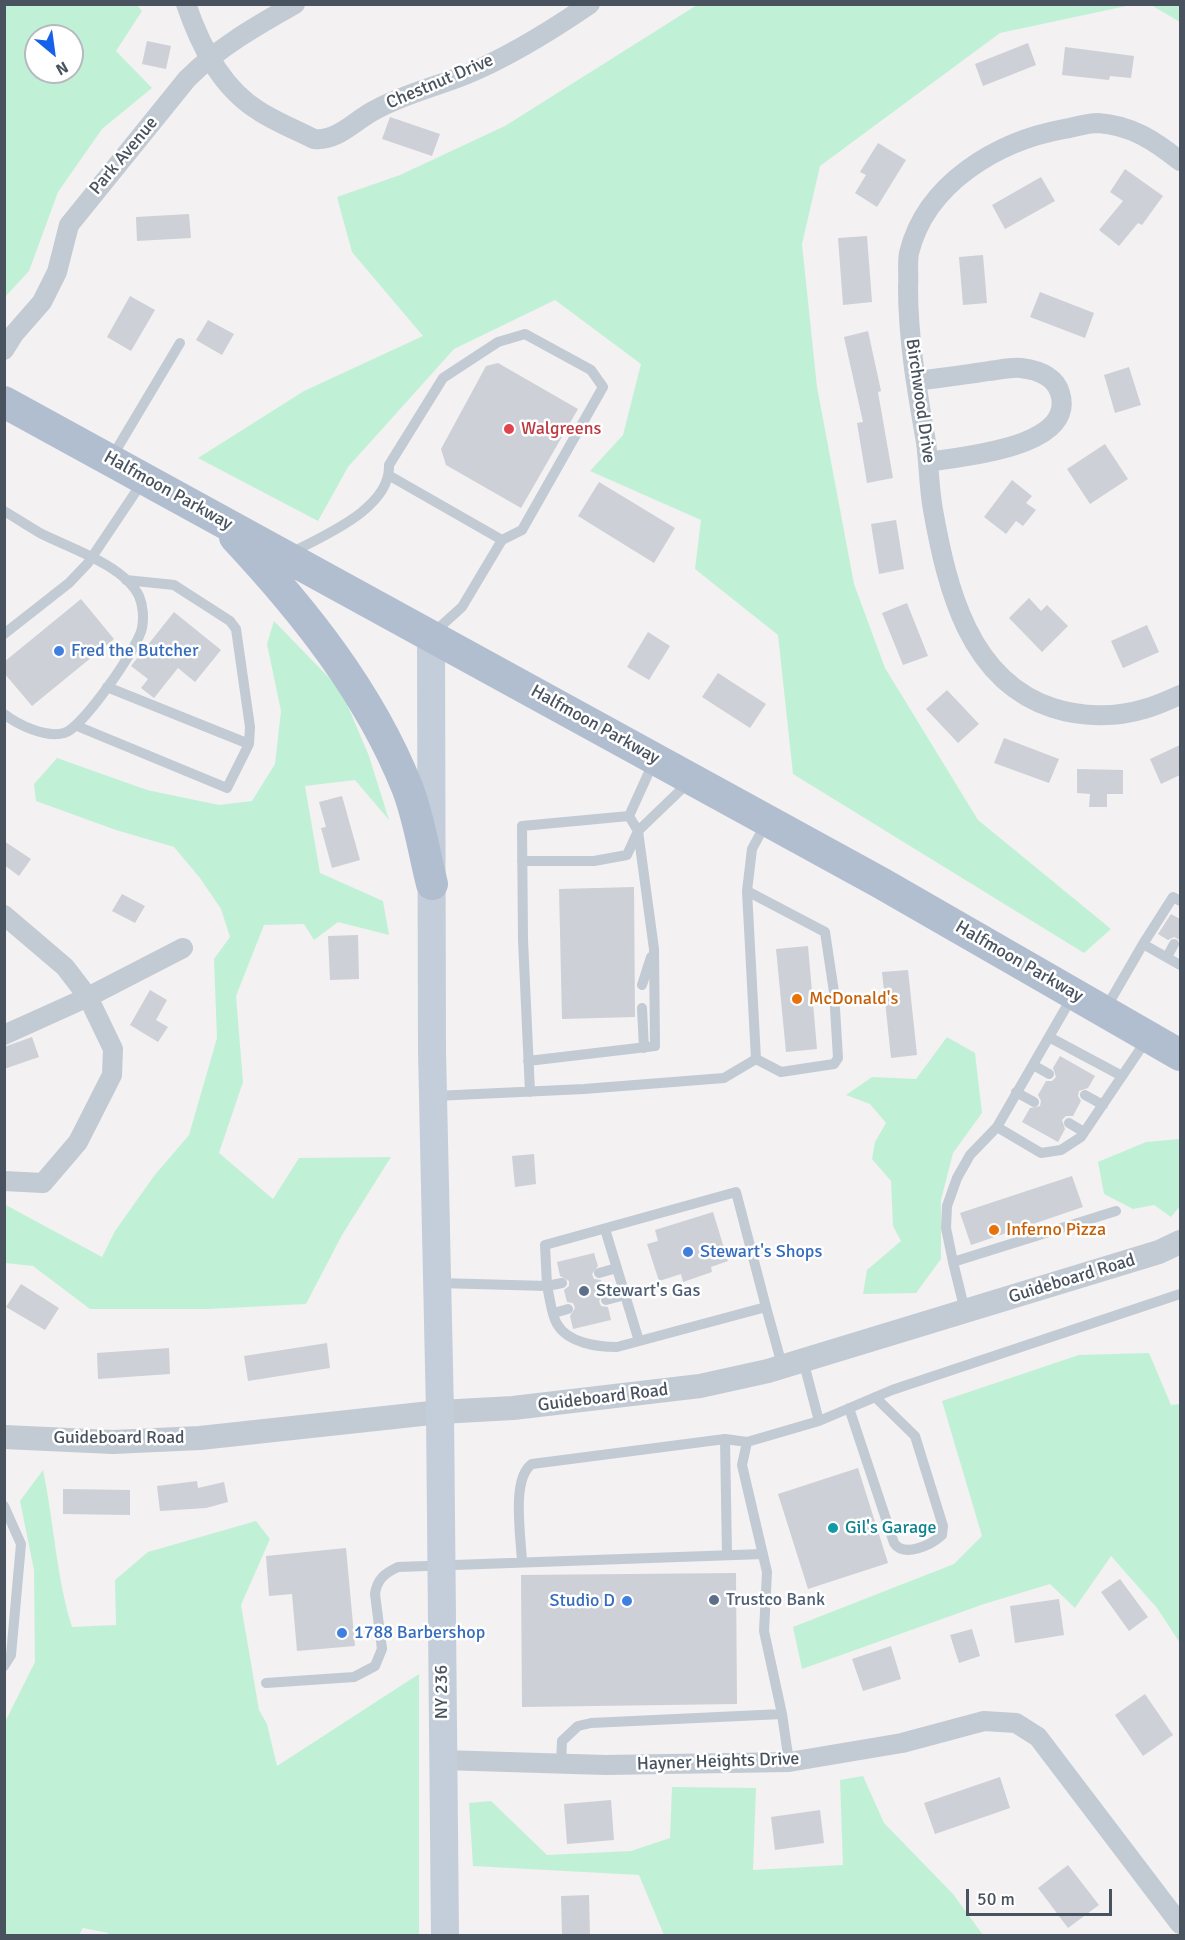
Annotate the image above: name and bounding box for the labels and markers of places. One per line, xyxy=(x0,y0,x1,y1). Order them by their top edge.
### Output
place label: Walgreens xyxy=(521,418,601,440)
marker: Walgreens xyxy=(502,422,516,436)
place label: Fred the Butcher xyxy=(71,640,199,662)
marker: Fred the Butcher xyxy=(52,644,66,658)
place label: McDonald's xyxy=(809,988,898,1010)
marker: McDonald's xyxy=(790,992,804,1006)
place label: Inferno Pizza xyxy=(1006,1219,1106,1241)
marker: Inferno Pizza xyxy=(987,1223,1001,1237)
place label: Stewart's Shops xyxy=(700,1241,822,1263)
marker: Stewart's Shops xyxy=(681,1245,695,1259)
place label: Stewart's Gas xyxy=(596,1280,700,1302)
marker: Stewart's Gas xyxy=(577,1284,591,1298)
place label: Gil's Garage xyxy=(845,1517,936,1539)
marker: Gil's Garage xyxy=(826,1521,840,1535)
place label: Trustco Bank xyxy=(726,1589,825,1611)
place label: Studio D xyxy=(550,1590,615,1612)
marker: Trustco Bank xyxy=(707,1593,721,1607)
marker: Studio D xyxy=(620,1594,634,1608)
place label: 1788 Barbershop xyxy=(354,1622,485,1644)
marker: 1788 Barbershop xyxy=(335,1626,349,1640)

